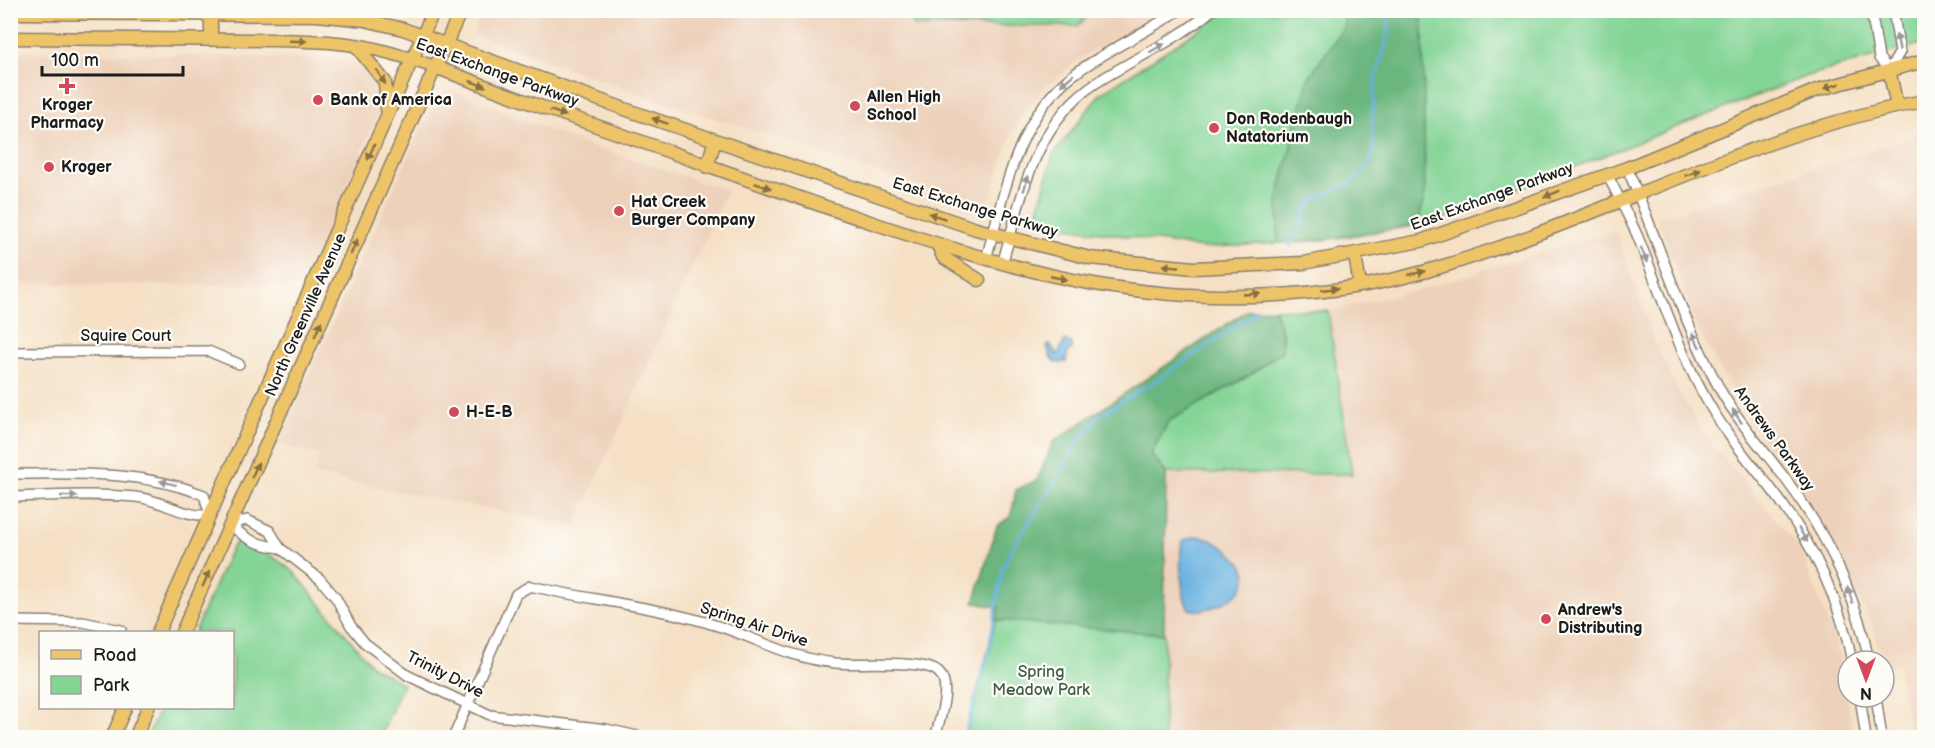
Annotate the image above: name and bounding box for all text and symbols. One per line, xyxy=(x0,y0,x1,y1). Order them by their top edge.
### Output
one-way arrow xyxy=(1893,32,1902,51)
street label: East Exchange Parkway xyxy=(413,35,582,112)
one-way arrow xyxy=(288,36,307,46)
scale bar xyxy=(42,39,183,77)
one-way arrow xyxy=(1149,43,1165,54)
text: 100 m xyxy=(51,50,99,71)
one-way arrow xyxy=(375,69,386,85)
one-way arrow xyxy=(1059,74,1075,87)
marker: Kroger Pharmacy xyxy=(60,79,74,93)
one-way arrow xyxy=(469,80,487,90)
one-way arrow xyxy=(1823,81,1841,91)
place label: Allen High School xyxy=(866,88,941,125)
place label: Bank of America xyxy=(330,91,452,110)
marker: Bank of America xyxy=(311,93,325,107)
place label: Kroger Pharmacy xyxy=(30,96,104,133)
marker: Allen High School xyxy=(848,99,862,113)
one-way arrow xyxy=(549,108,567,118)
place label: Don Rodenbaugh Natatorium xyxy=(1226,110,1352,147)
one-way arrow xyxy=(651,116,669,125)
marker: Don Rodenbaugh Natatorium xyxy=(1207,121,1221,135)
one-way arrow xyxy=(366,144,376,162)
place label: Kroger xyxy=(61,158,112,177)
street label: East Exchange Parkway xyxy=(1408,158,1577,235)
marker: Kroger xyxy=(42,160,56,174)
one-way arrow xyxy=(1684,168,1702,177)
street label: East Exchange Parkway xyxy=(890,174,1061,242)
one-way arrow xyxy=(1022,174,1031,192)
one-way arrow xyxy=(754,181,772,191)
one-way arrow xyxy=(1543,189,1561,199)
place label: Hat Creek Burger Company xyxy=(631,193,756,230)
marker: Hat Creek Burger Company xyxy=(612,204,626,218)
one-way arrow xyxy=(928,210,946,220)
street label: North Greenville Avenue xyxy=(261,230,351,400)
one-way arrow xyxy=(349,237,359,255)
one-way arrow xyxy=(1639,246,1649,264)
one-way arrow xyxy=(1162,262,1181,271)
one-way arrow xyxy=(1408,268,1426,278)
one-way arrow xyxy=(1049,274,1068,284)
one-way arrow xyxy=(1321,284,1340,293)
one-way arrow xyxy=(1243,290,1262,299)
one-way arrow xyxy=(313,320,323,338)
street label: Squire Court xyxy=(80,327,172,346)
one-way arrow xyxy=(1692,332,1701,349)
street label: Andrews Parkway xyxy=(1730,383,1819,496)
place label: H-E-B xyxy=(466,403,513,422)
marker: H-E-B xyxy=(447,405,461,419)
one-way arrow xyxy=(1731,408,1743,424)
one-way arrow xyxy=(250,461,260,479)
one-way arrow xyxy=(159,477,177,487)
one-way arrow xyxy=(59,491,78,501)
one-way arrow xyxy=(1797,527,1808,543)
one-way arrow xyxy=(201,570,211,588)
one-way arrow xyxy=(1844,586,1854,604)
street label: Spring Air Drive xyxy=(698,599,811,652)
place label: Andrew's Distributing xyxy=(1557,601,1642,638)
marker: Andrew's Distributing xyxy=(1539,612,1553,626)
legend xyxy=(39,631,234,709)
text: Road xyxy=(93,645,137,666)
street label: Trinity Drive xyxy=(403,647,487,703)
north arrow xyxy=(1836,649,1896,709)
park label: Spring Meadow Park xyxy=(992,663,1090,700)
text: Park xyxy=(93,675,129,696)
text: N xyxy=(1860,683,1872,702)

